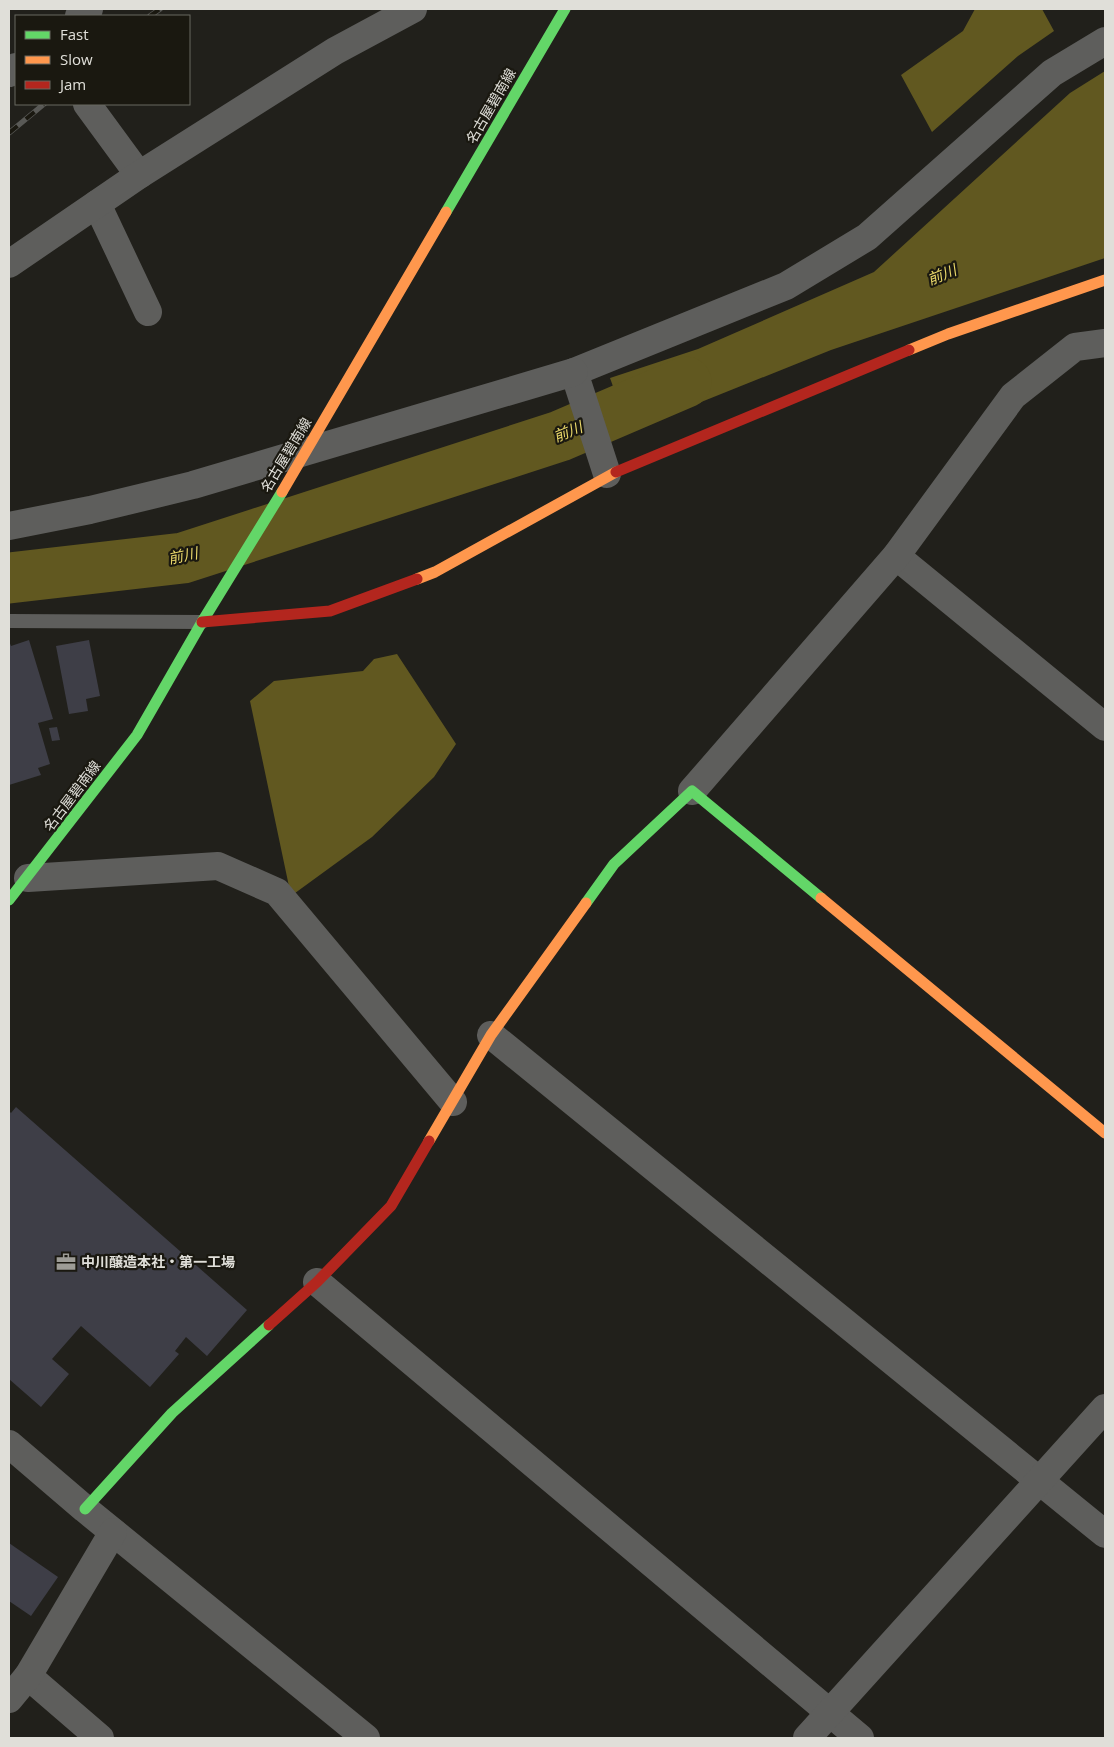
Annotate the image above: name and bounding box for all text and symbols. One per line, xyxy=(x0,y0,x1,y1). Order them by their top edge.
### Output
legend xyxy=(15,15,190,105)
text: Fast xyxy=(60,24,89,44)
text: Slow xyxy=(60,49,93,69)
street label: 名古屋碧南線 xyxy=(461,65,520,147)
text: Jam xyxy=(58,74,86,94)
water label: 前川 xyxy=(924,258,961,289)
street label: 名古屋碧南線 xyxy=(256,414,315,496)
water label: 前川 xyxy=(550,415,587,446)
water label: 前川 xyxy=(166,542,201,568)
street label: 名古屋碧南線 xyxy=(39,756,104,835)
office icon: 中川醸造本社・第一工場 xyxy=(55,1251,77,1273)
place label: 中川醸造本社・第一工場 xyxy=(81,1252,235,1271)

